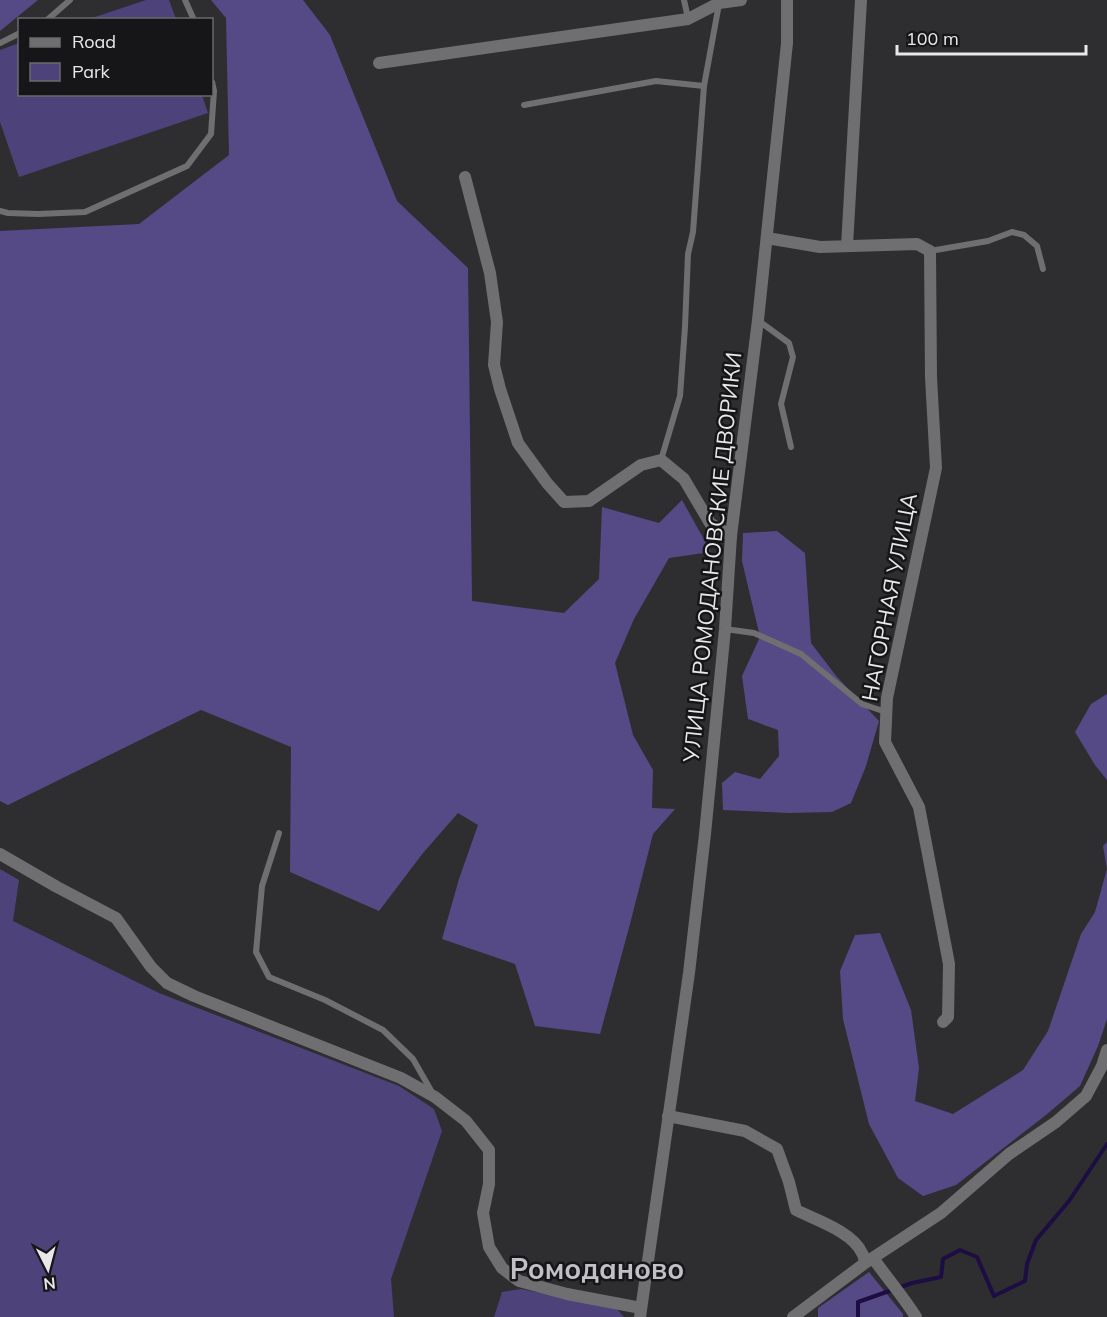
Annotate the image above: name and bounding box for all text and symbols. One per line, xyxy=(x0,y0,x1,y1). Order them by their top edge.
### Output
legend xyxy=(18,18,213,96)
scale bar xyxy=(897,18,1086,56)
text: 100 m xyxy=(906,27,959,50)
text: Road xyxy=(72,30,116,53)
text: Park xyxy=(72,60,111,83)
street label: УЛИЦА РОМОДАНОВСКИЕ ДВОРИКИ xyxy=(676,350,747,765)
street label: НАГОРНАЯ УЛИЦА xyxy=(855,490,923,704)
north arrow xyxy=(18,1239,78,1299)
district label: Ромоданово xyxy=(510,1251,684,1286)
text: N xyxy=(43,1273,57,1294)

